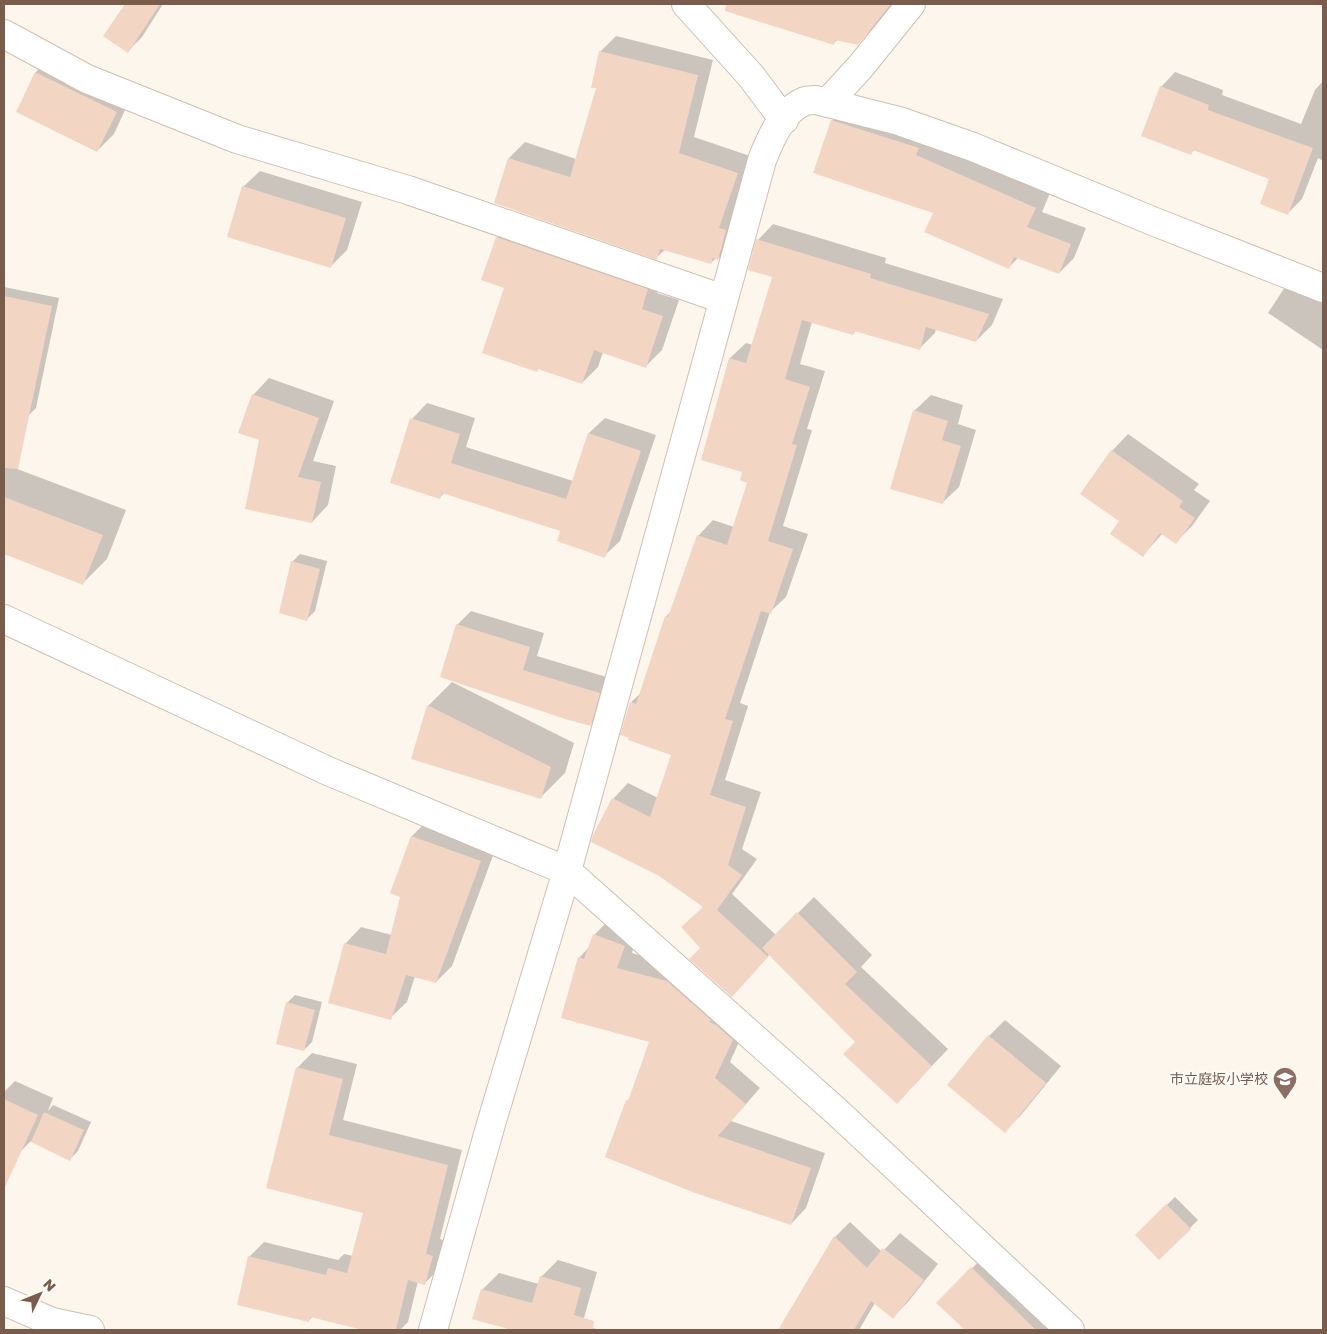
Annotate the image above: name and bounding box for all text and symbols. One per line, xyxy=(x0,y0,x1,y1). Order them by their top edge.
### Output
school or university icon: 市立庭坂小学校 xyxy=(1272,1066,1298,1100)
place label: 市立庭坂小学校 xyxy=(1170,1070,1268,1087)
north arrow xyxy=(15,1269,65,1319)
text: N xyxy=(40,1275,60,1294)

